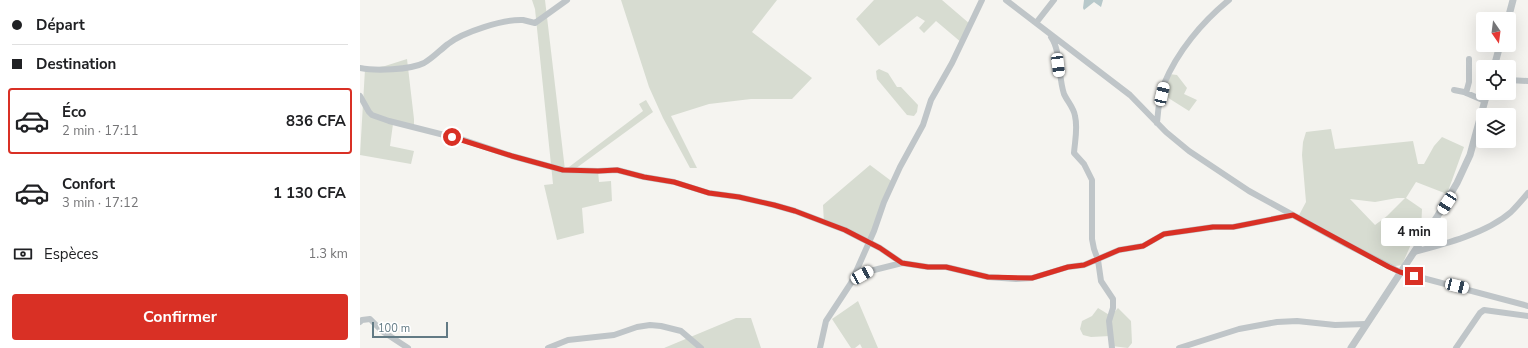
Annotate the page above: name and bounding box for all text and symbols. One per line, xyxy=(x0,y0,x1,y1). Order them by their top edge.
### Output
north arrow xyxy=(1476,12,1516,52)
map controls xyxy=(1476,12,1516,148)
text: Départ xyxy=(36,15,85,35)
car xyxy=(1051,52,1065,78)
text: Destination xyxy=(36,54,116,74)
button: locate xyxy=(1476,60,1516,100)
car xyxy=(1153,81,1171,107)
text: Éco xyxy=(62,102,86,122)
icon: car xyxy=(14,103,50,139)
button: layers xyxy=(1476,108,1516,148)
text: 836 CFA xyxy=(286,111,346,131)
text: 2 min · 17:11 xyxy=(62,122,138,140)
route start xyxy=(443,128,461,146)
text: Confort xyxy=(62,174,115,194)
icon: car xyxy=(14,175,50,211)
text: 1 130 CFA xyxy=(273,183,346,203)
car xyxy=(1435,190,1459,216)
text: 3 min · 17:12 xyxy=(62,194,138,212)
callout: 4 min xyxy=(1381,218,1447,246)
text: 4 min xyxy=(1397,223,1431,241)
icon: cash xyxy=(12,243,34,265)
text: Espèces xyxy=(44,244,99,264)
text: 1.3 km xyxy=(308,245,348,263)
car xyxy=(849,264,875,286)
route end xyxy=(1405,267,1423,285)
car xyxy=(1444,277,1470,295)
button: Confirmer xyxy=(12,294,348,340)
scale bar xyxy=(372,320,448,339)
text: 100 m xyxy=(378,321,410,336)

